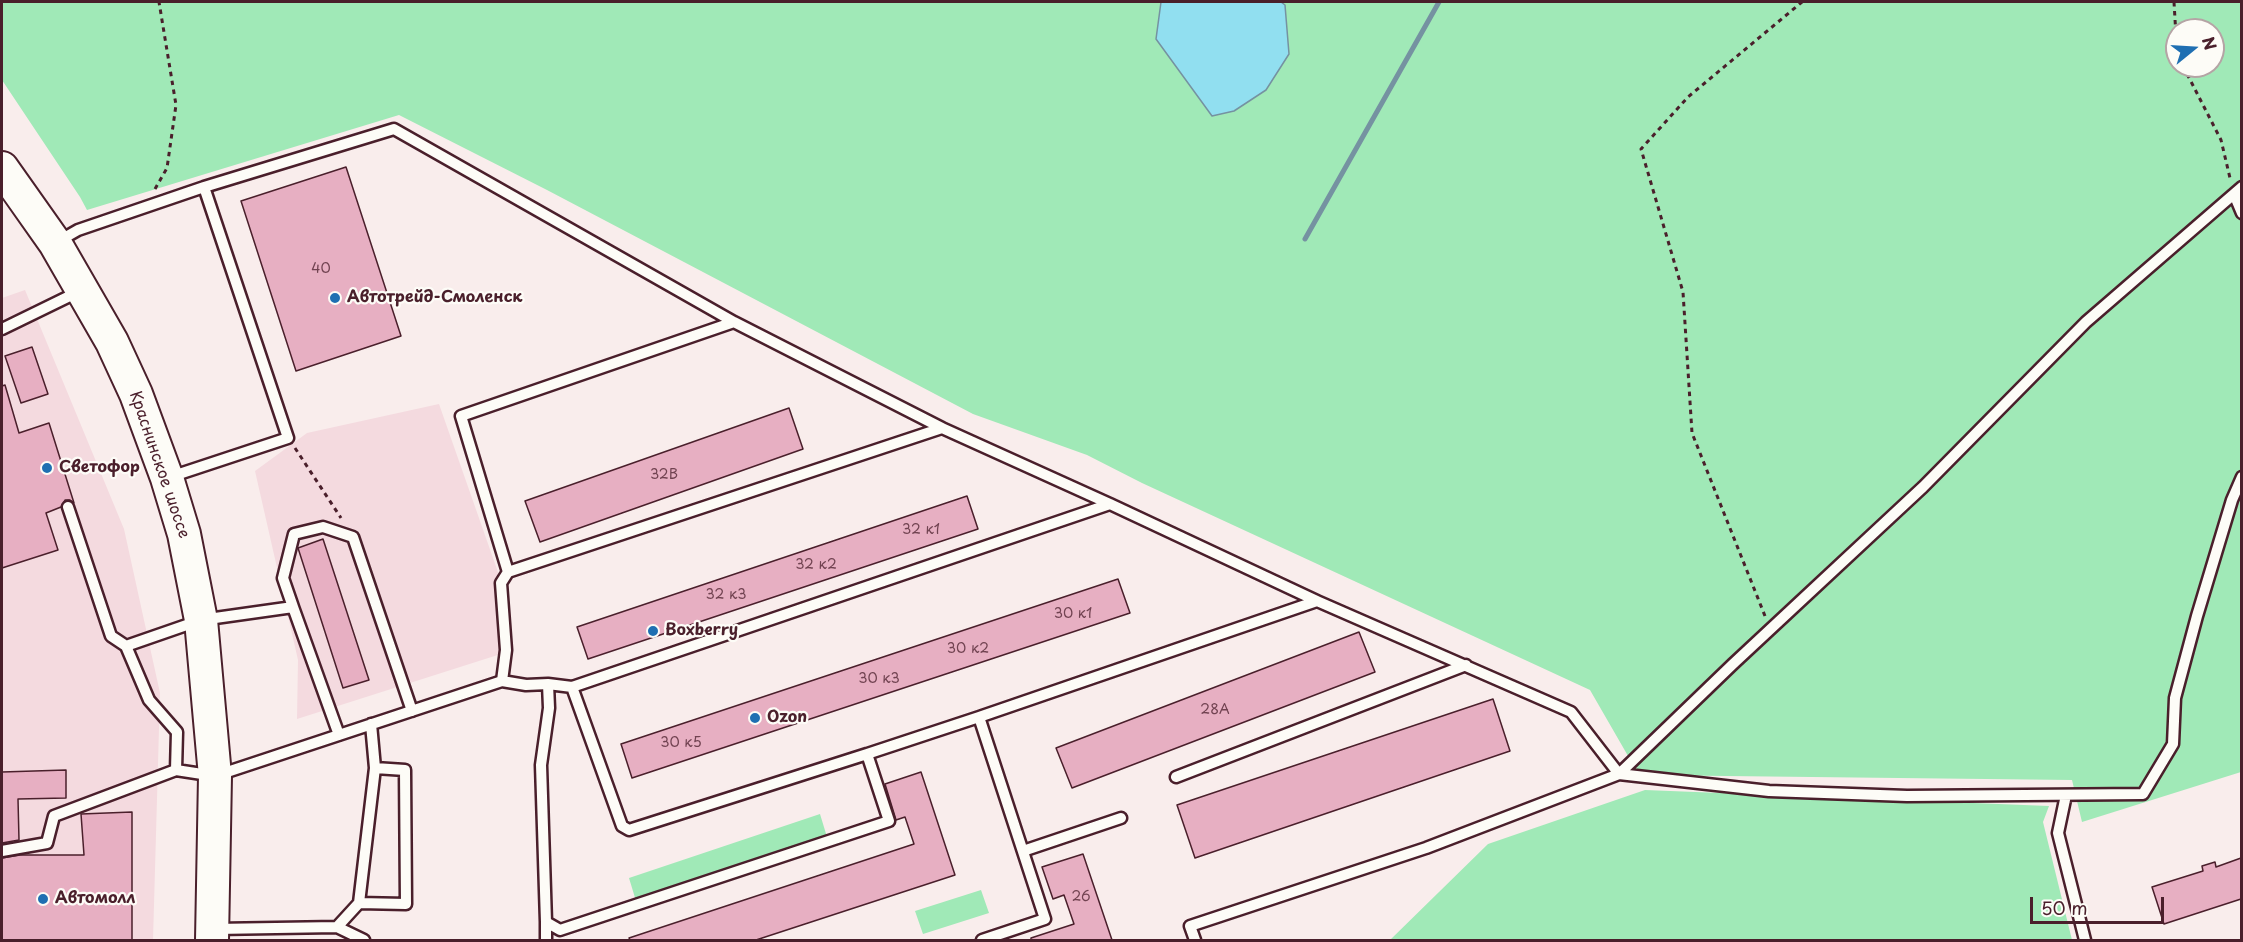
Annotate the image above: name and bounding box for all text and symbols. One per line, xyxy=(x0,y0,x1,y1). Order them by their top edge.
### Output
north arrow xyxy=(2165,18,2225,78)
text: N xyxy=(2197,33,2224,53)
house number: 40 xyxy=(311,261,331,277)
place label: Автотрейд-Смоленск xyxy=(347,288,523,308)
marker: Автотрейд-Смоленск xyxy=(328,291,342,305)
street label: Краснинское шоссе xyxy=(125,389,193,541)
place label: Светофор xyxy=(59,458,140,478)
marker: Светофор xyxy=(40,461,54,475)
house number: 32В xyxy=(650,467,678,483)
house number: 32 к1 xyxy=(902,522,940,538)
house number: 32 к2 xyxy=(795,557,837,573)
house number: 32 к3 xyxy=(706,587,746,603)
house number: 30 к1 xyxy=(1054,606,1092,622)
place label: Boxberry xyxy=(665,621,738,641)
marker: Boxberry xyxy=(646,624,660,638)
house number: 30 к2 xyxy=(947,641,989,657)
house number: 30 к3 xyxy=(858,671,900,687)
house number: 28А xyxy=(1200,702,1230,718)
place label: Ozon xyxy=(767,708,807,728)
marker: Ozon xyxy=(748,711,762,725)
house number: 30 к5 xyxy=(660,735,702,751)
scale bar xyxy=(2033,885,2166,923)
place label: Автомолл xyxy=(55,889,135,909)
house number: 26 xyxy=(1071,889,1091,905)
marker: Автомолл xyxy=(36,892,50,906)
text: 50 m xyxy=(2041,894,2088,921)

